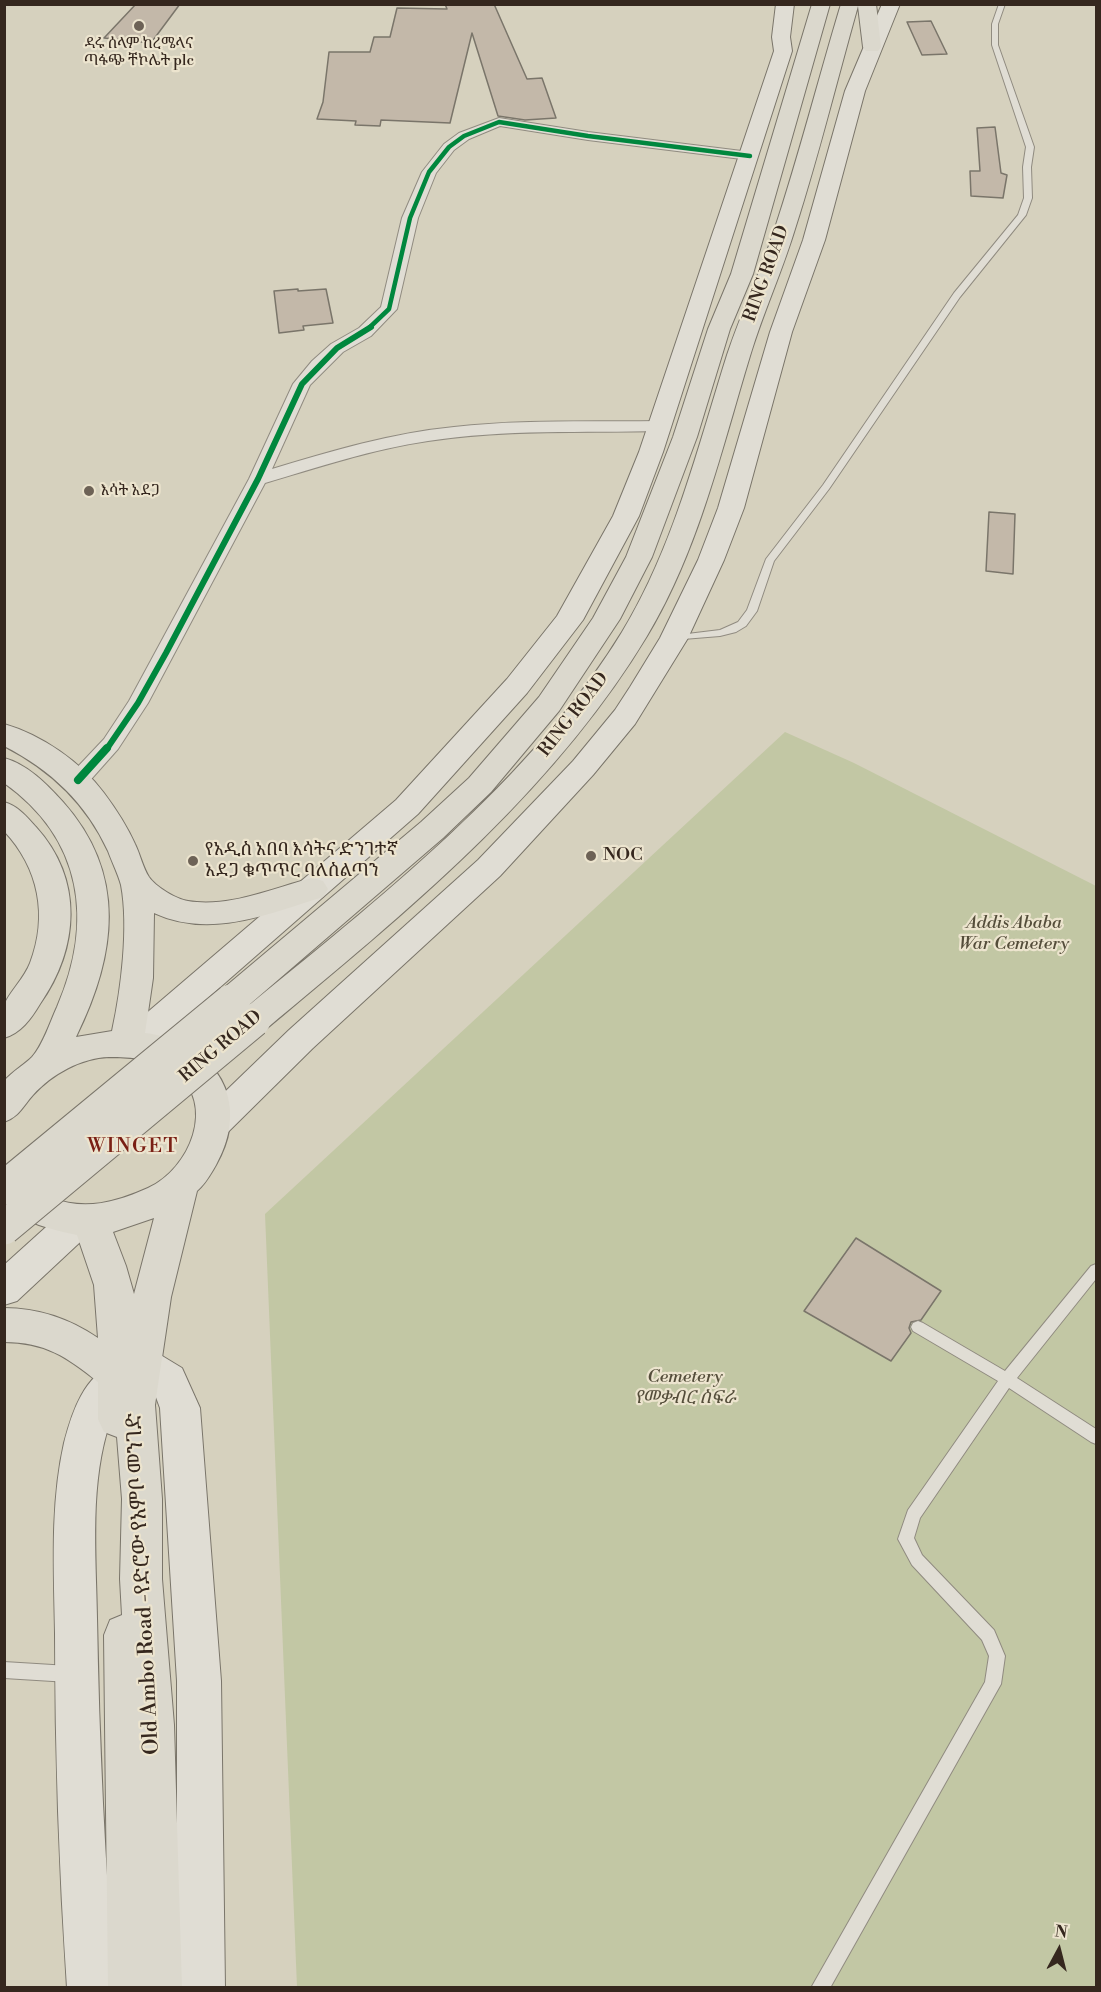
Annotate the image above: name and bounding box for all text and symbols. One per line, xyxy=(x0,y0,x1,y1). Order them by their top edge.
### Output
marker: ዳሩ ሰላም ከረሜላና ጣፋጭ ቸኮሌት plc xyxy=(132,19,146,33)
place label: ዳሩ ሰላም ከረሜላና ጣፋጭ ቸኮሌት plc xyxy=(84,35,194,70)
street label: RING ROAD xyxy=(740,223,794,325)
place label: እሳት አደጋ xyxy=(101,482,160,500)
marker: እሳት አደጋ xyxy=(82,484,96,498)
street label: RING ROAD xyxy=(534,669,614,761)
place label: የአዲስ አበባ እሳትና ድንገተኛ አደጋ ቁጥጥር ባለስልጣን xyxy=(205,840,398,882)
place label: NOC xyxy=(603,845,643,867)
marker: NOC xyxy=(584,849,598,863)
marker: የአዲስ አበባ እሳትና ድንገተኛ አደጋ ቁጥጥር ባለስልጣን xyxy=(186,854,200,868)
park label: Addis Ababa War Cemetery xyxy=(959,913,1069,956)
street label: RING ROAD xyxy=(175,1006,267,1088)
district label: WINGET xyxy=(87,1135,179,1159)
park label: Cemetery የመቃብር ስፍራ xyxy=(634,1367,736,1410)
street label: Old Ambo Road -የድሮው የአምቦ መንገድ xyxy=(122,1412,166,1756)
north arrow xyxy=(1029,1920,1089,1980)
text: N xyxy=(1054,1921,1069,1943)

